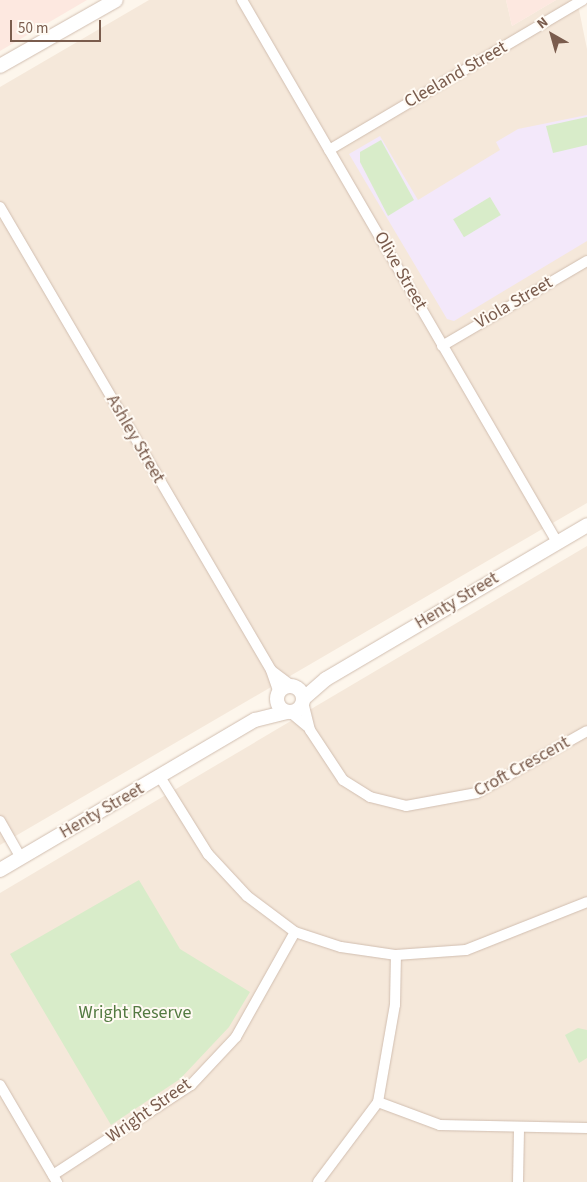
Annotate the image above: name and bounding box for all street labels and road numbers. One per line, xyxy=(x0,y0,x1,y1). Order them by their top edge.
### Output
street label: Cleeland Street xyxy=(401,37,511,113)
street label: Olive Street xyxy=(369,228,431,314)
street label: Viola Street xyxy=(471,272,557,334)
street label: Ashley Street xyxy=(101,391,169,487)
street label: Henty Street xyxy=(411,568,503,634)
street label: Croft Crescent xyxy=(470,732,574,802)
street label: Henty Street xyxy=(56,778,148,844)
street label: Wright Street xyxy=(102,1074,196,1148)

